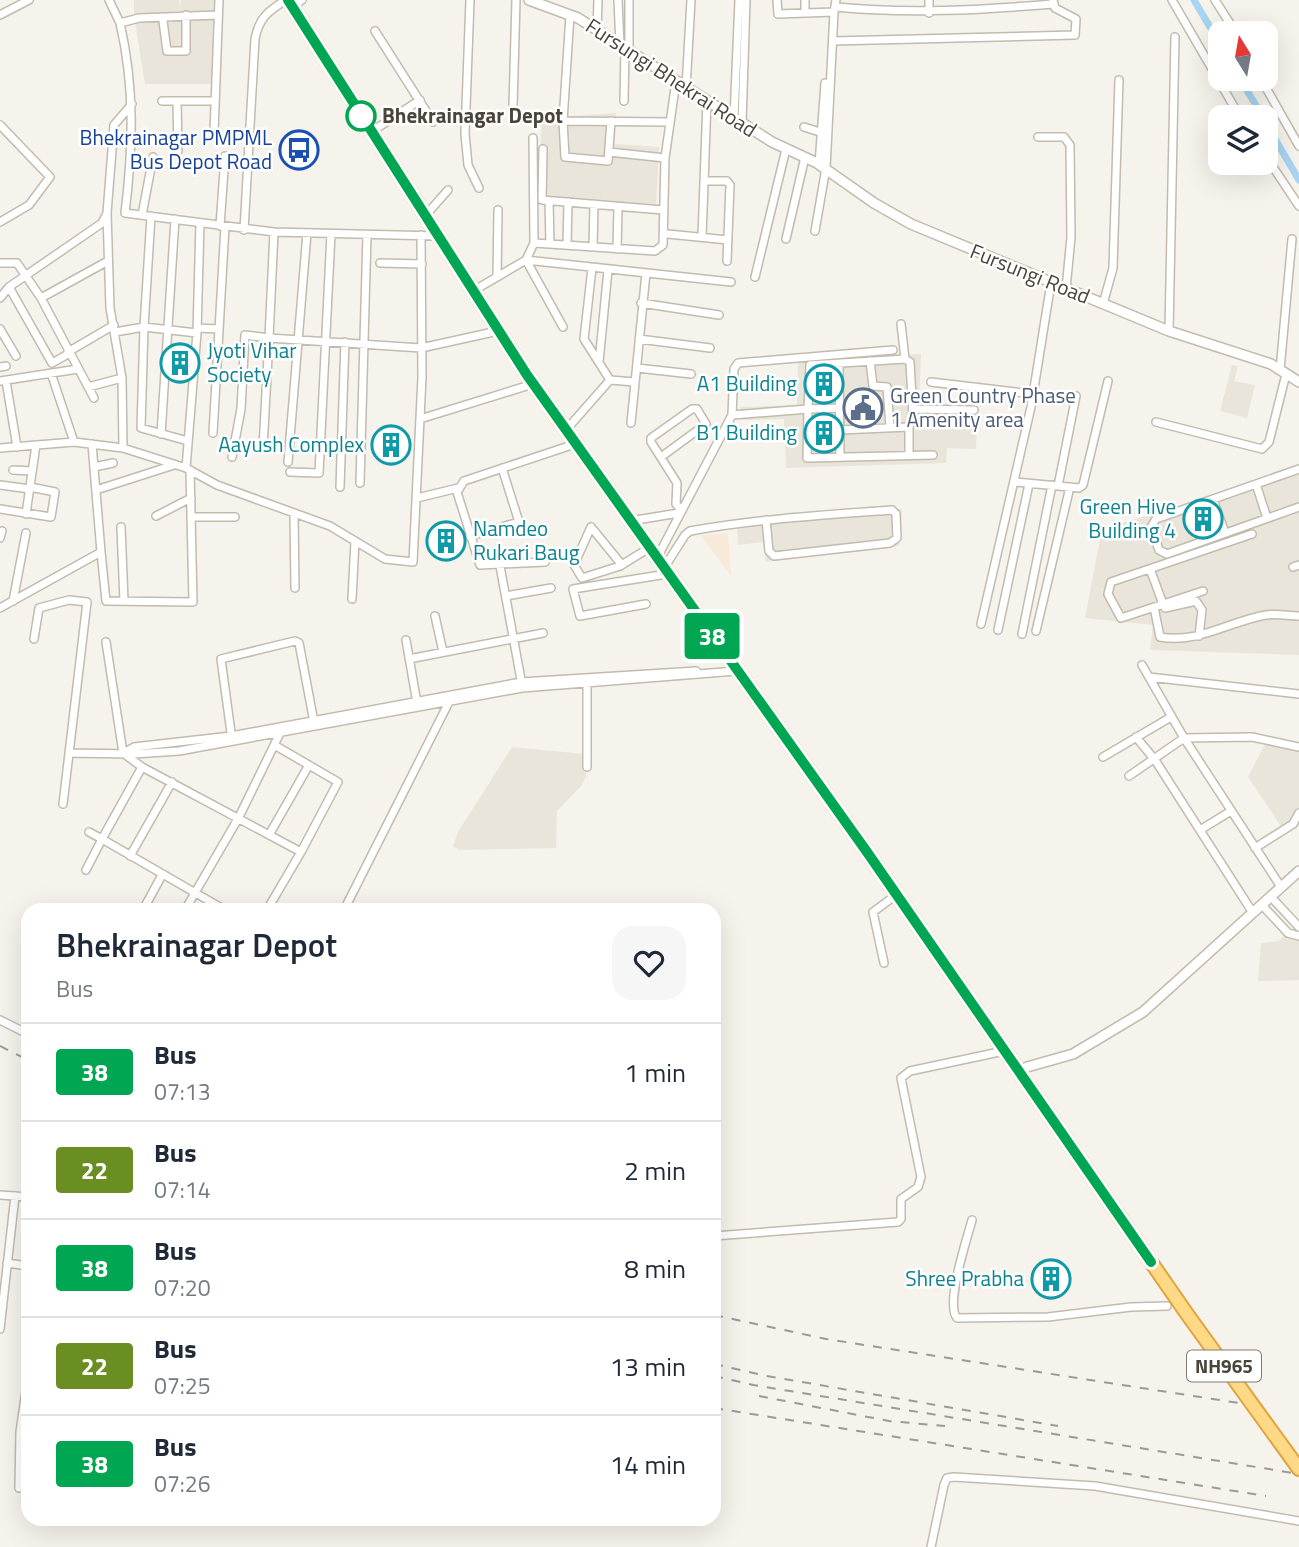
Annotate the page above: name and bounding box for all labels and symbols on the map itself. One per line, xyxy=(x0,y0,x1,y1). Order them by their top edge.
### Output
street label: Fursungi Bhekrai Road xyxy=(580,10,764,145)
north arrow xyxy=(1208,21,1278,91)
place label: Bhekrainagar Depot xyxy=(382,99,563,131)
marker: Bhekrainagar Depot xyxy=(346,101,376,131)
place label: Bhekrainagar PMPML Bus Depot Road xyxy=(79,121,272,177)
bus stop icon: Bhekrainagar PMPML Bus Depot Road xyxy=(278,129,320,171)
street label: Fursungi Road xyxy=(966,234,1095,312)
place label: Jyoti Vihar Society xyxy=(207,334,297,390)
building icon: Jyoti Vihar Society xyxy=(159,342,201,384)
building icon: A1 Building xyxy=(803,363,845,405)
place label: A1 Building xyxy=(697,367,797,399)
place label: Green Country Phase 1 Amenity area xyxy=(890,379,1076,435)
public building icon: Green Country Phase 1 Amenity area xyxy=(842,387,884,429)
building icon: B1 Building xyxy=(803,412,845,454)
place label: B1 Building xyxy=(696,416,797,448)
building icon: Aayush Complex xyxy=(370,424,412,466)
place label: Aayush Complex xyxy=(218,428,364,460)
place label: Green Hive Building 4 xyxy=(1080,490,1176,546)
building icon: Green Hive Building 4 xyxy=(1182,498,1224,540)
place label: Namdeo Rukari Baug xyxy=(473,512,580,568)
building icon: Namdeo Rukari Baug xyxy=(425,520,467,562)
line badge: 38 xyxy=(680,613,744,659)
building icon: Shree Prabha xyxy=(1030,1258,1072,1300)
place label: Shree Prabha xyxy=(905,1262,1024,1294)
road number: NH965 xyxy=(1187,1350,1261,1382)

